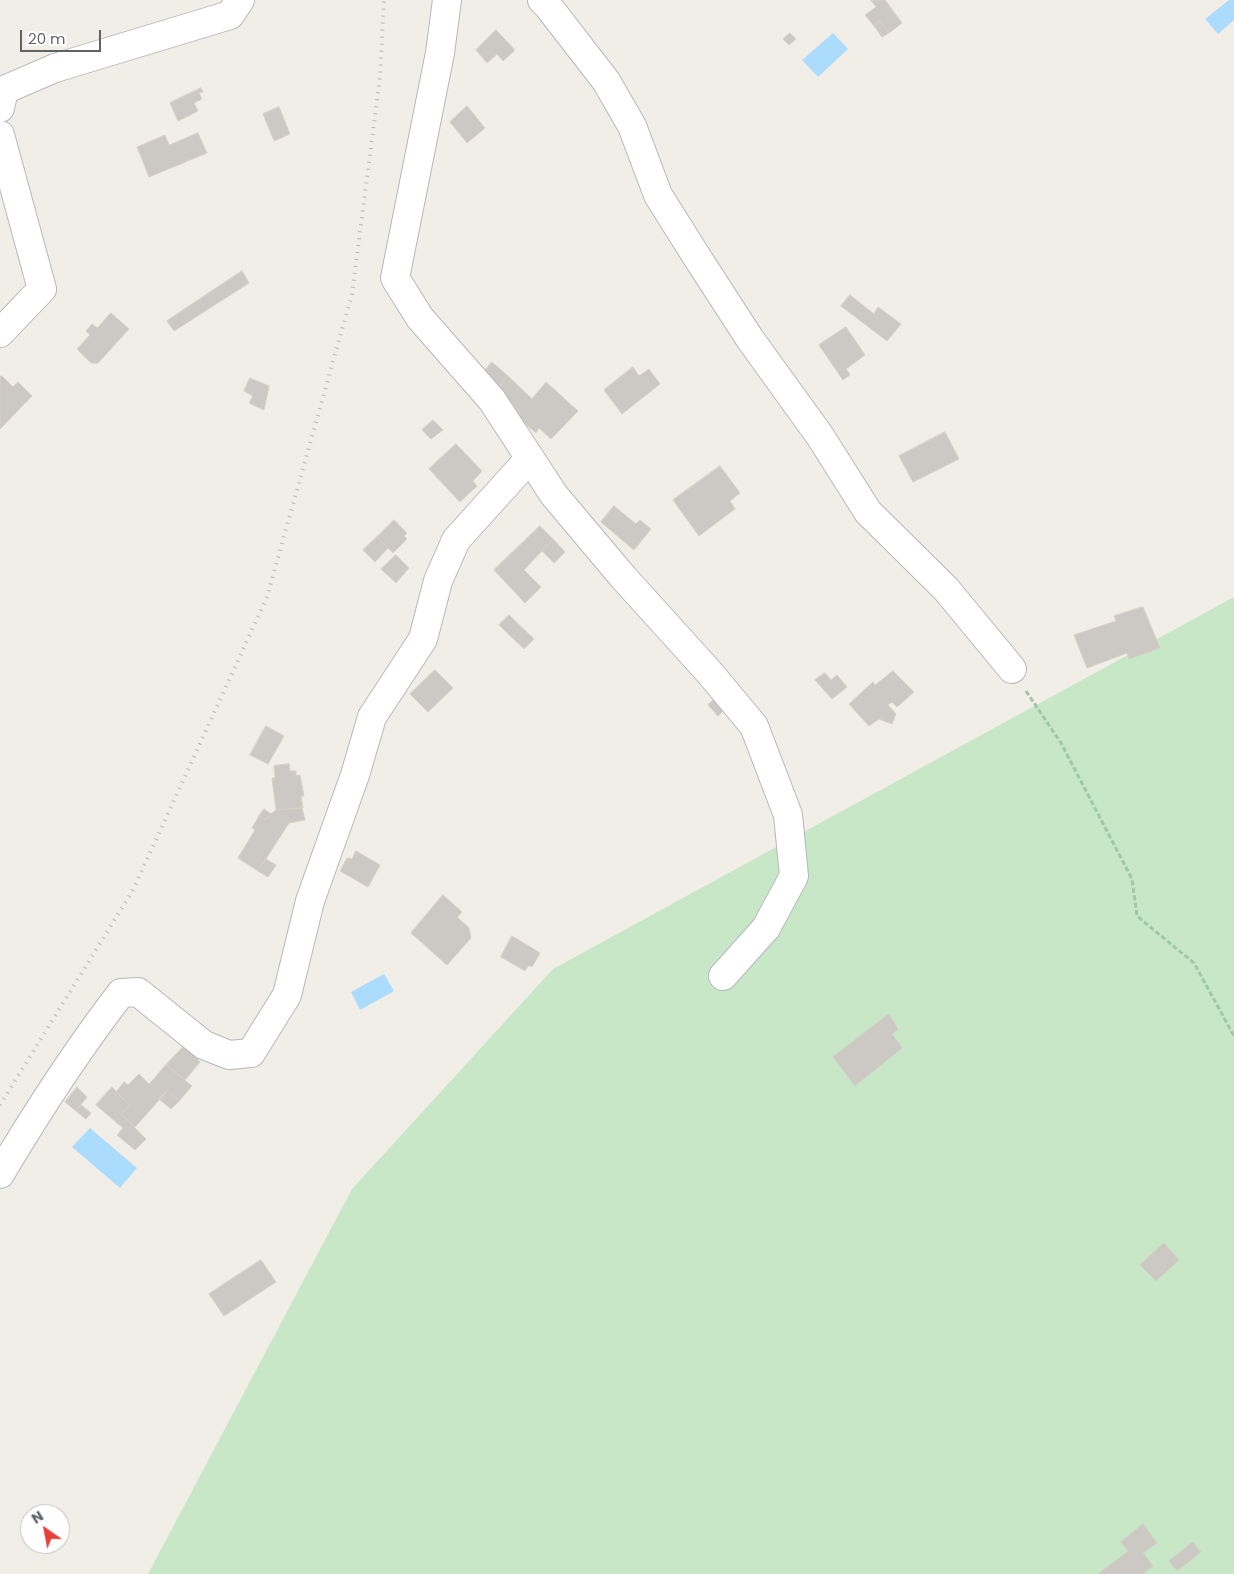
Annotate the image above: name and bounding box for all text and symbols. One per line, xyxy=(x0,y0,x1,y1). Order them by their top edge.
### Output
scale bar xyxy=(22,20,104,52)
text: 20 m xyxy=(28,28,66,49)
north arrow xyxy=(20,1504,70,1554)
text: N xyxy=(28,1506,47,1529)

